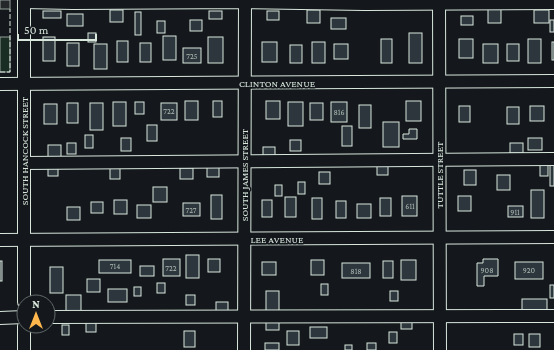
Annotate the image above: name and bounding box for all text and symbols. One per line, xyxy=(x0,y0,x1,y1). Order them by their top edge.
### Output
scale bar xyxy=(18,16,96,42)
text: 50 m xyxy=(24,23,49,37)
house number: 725 xyxy=(186,52,198,61)
street label: CLINTON AVENUE xyxy=(239,78,316,89)
street label: SOUTH HANCOCK STREET xyxy=(19,96,30,205)
house number: 722 xyxy=(163,107,175,116)
house number: 816 xyxy=(333,108,345,117)
street label: SOUTH JAMES STREET xyxy=(239,128,250,221)
street label: TUTTLE STREET xyxy=(434,141,445,209)
house number: 611 xyxy=(405,202,415,211)
house number: 727 xyxy=(185,206,197,215)
house number: 911 xyxy=(510,208,520,217)
street label: LEE AVENUE xyxy=(251,234,304,245)
house number: 714 xyxy=(110,262,120,271)
house number: 722 xyxy=(165,264,177,273)
house number: 908 xyxy=(481,266,493,275)
house number: 920 xyxy=(523,266,536,275)
house number: 818 xyxy=(350,267,362,276)
north arrow xyxy=(16,294,56,334)
text: N xyxy=(32,298,40,310)

